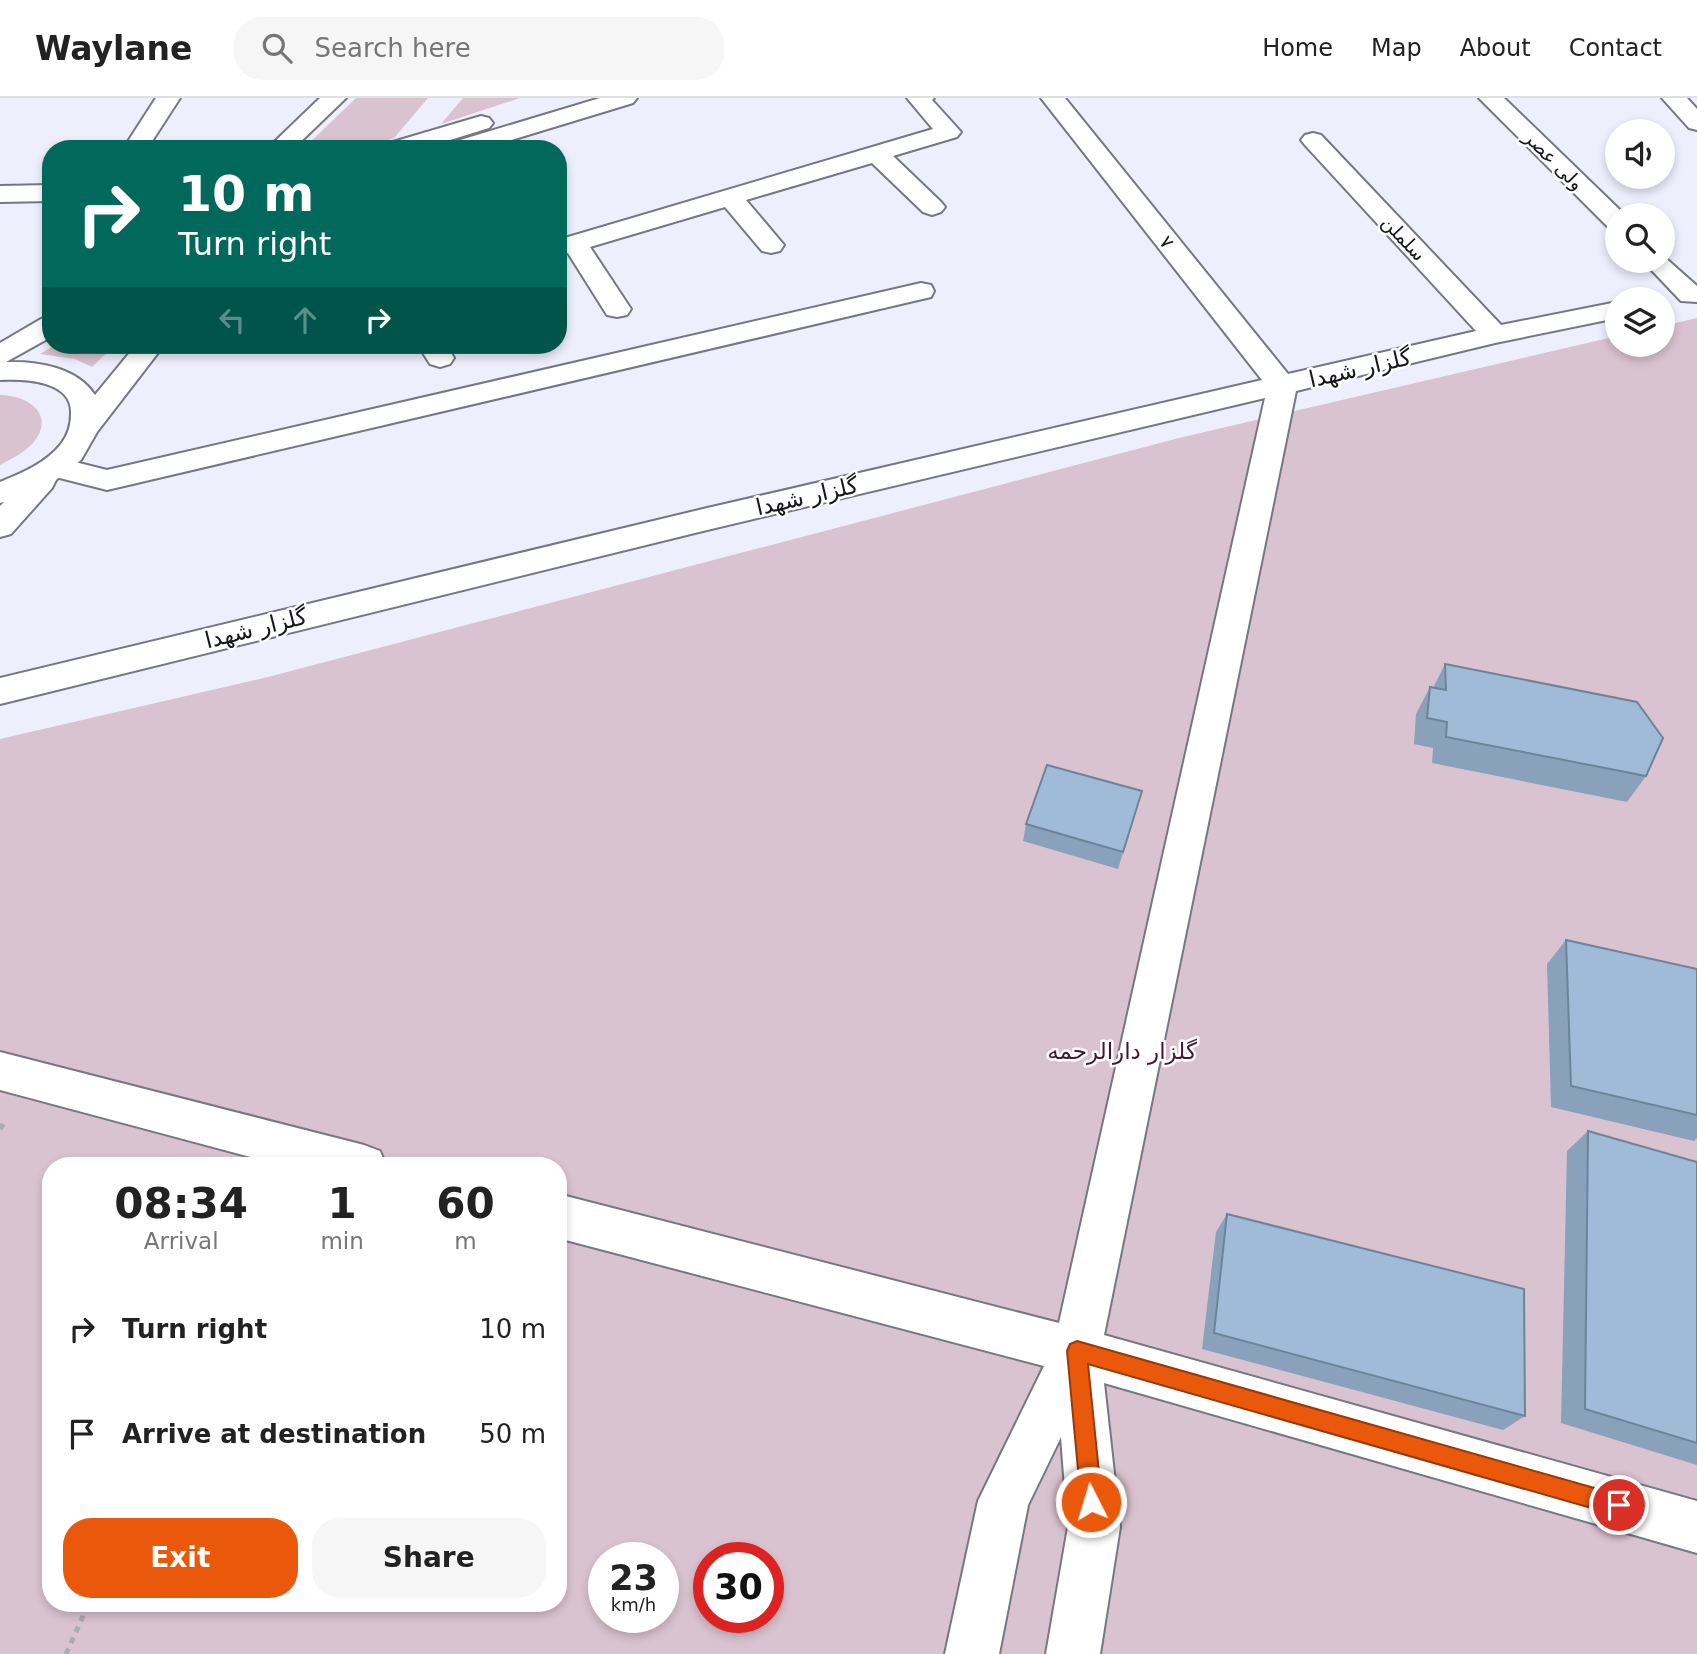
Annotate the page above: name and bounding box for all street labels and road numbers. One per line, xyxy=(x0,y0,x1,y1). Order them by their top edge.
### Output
street label: ولی عصر xyxy=(1518,125,1588,195)
street label: سلملن xyxy=(1377,211,1430,266)
street label: ۷ xyxy=(1155,231,1179,253)
street label: گلزار شهدا xyxy=(1306,344,1414,393)
street label: گلزار شهدا xyxy=(753,472,861,521)
street label: گلزار شهدا xyxy=(202,603,310,654)

